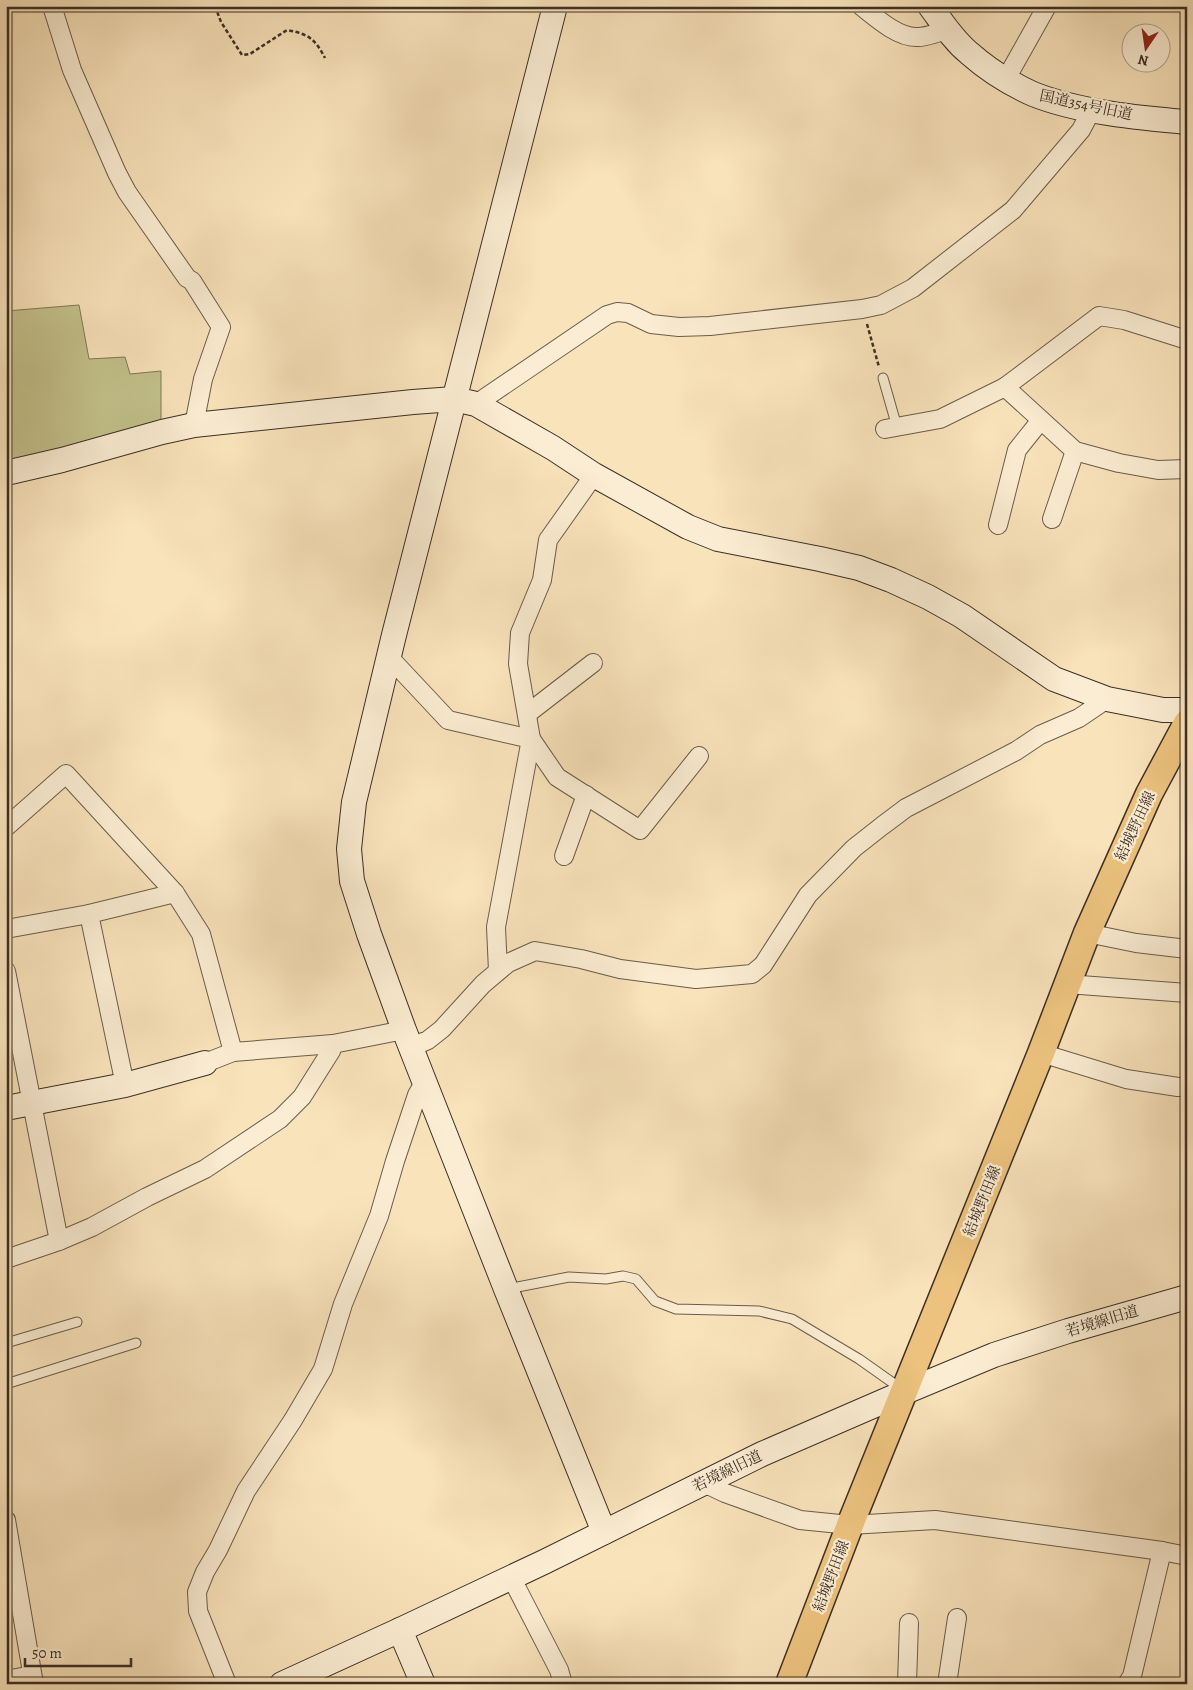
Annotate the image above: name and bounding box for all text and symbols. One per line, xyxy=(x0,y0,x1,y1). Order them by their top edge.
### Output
north arrow xyxy=(1120,22,1170,72)
text: N xyxy=(1136,50,1150,71)
street label: 国道354号旧道 xyxy=(1038,85,1134,125)
street label: 結城野田線 xyxy=(1110,788,1160,864)
street label: 結城野田線 xyxy=(959,1162,1005,1240)
street label: 若境線旧道 xyxy=(1063,1300,1141,1342)
street label: 若境線旧道 xyxy=(689,1446,765,1496)
street label: 結城野田線 xyxy=(808,1537,854,1615)
scale bar xyxy=(25,1635,131,1667)
text: 50 m xyxy=(32,1643,62,1663)

